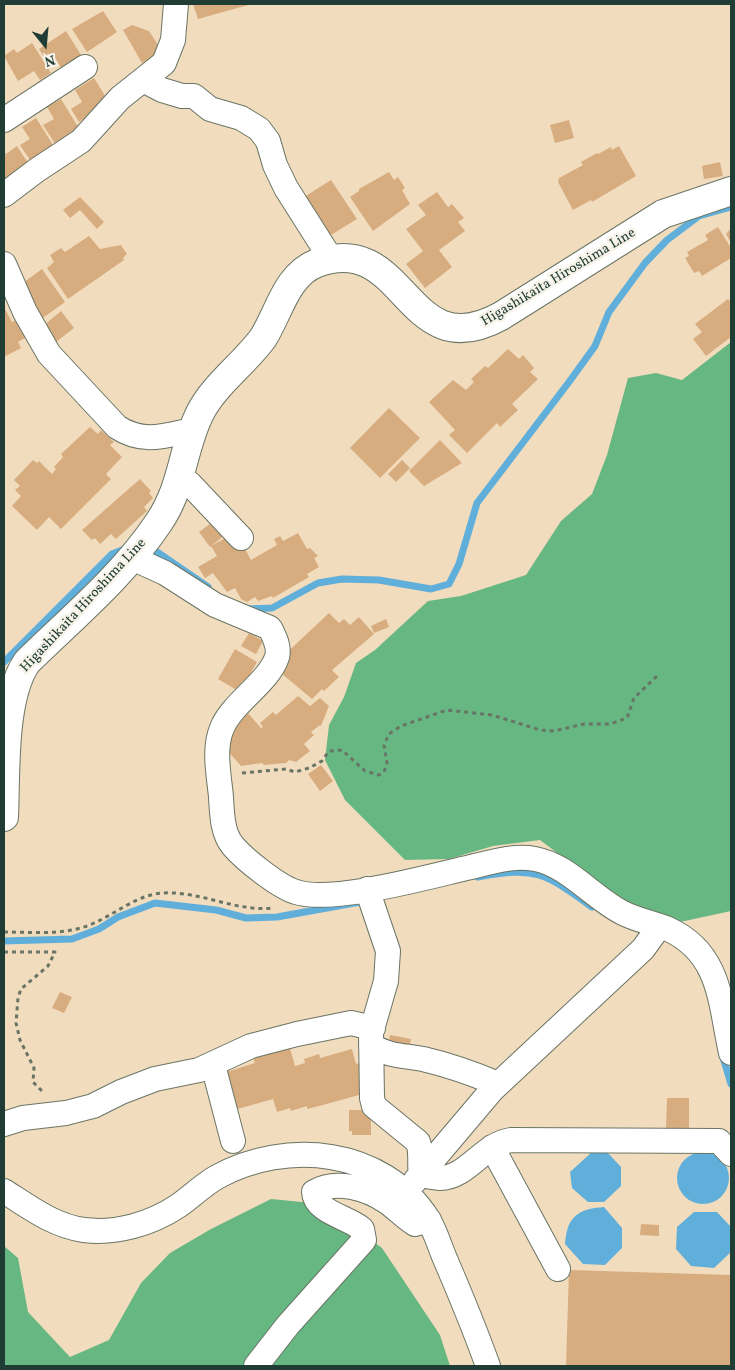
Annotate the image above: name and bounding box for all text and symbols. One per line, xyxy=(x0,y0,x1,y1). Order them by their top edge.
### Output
north arrow xyxy=(20,20,70,70)
text: N xyxy=(42,49,57,70)
street label: Higashikaita Hiroshima Line xyxy=(479,225,639,331)
street label: Higashikaita Hiroshima Line xyxy=(18,536,150,676)

